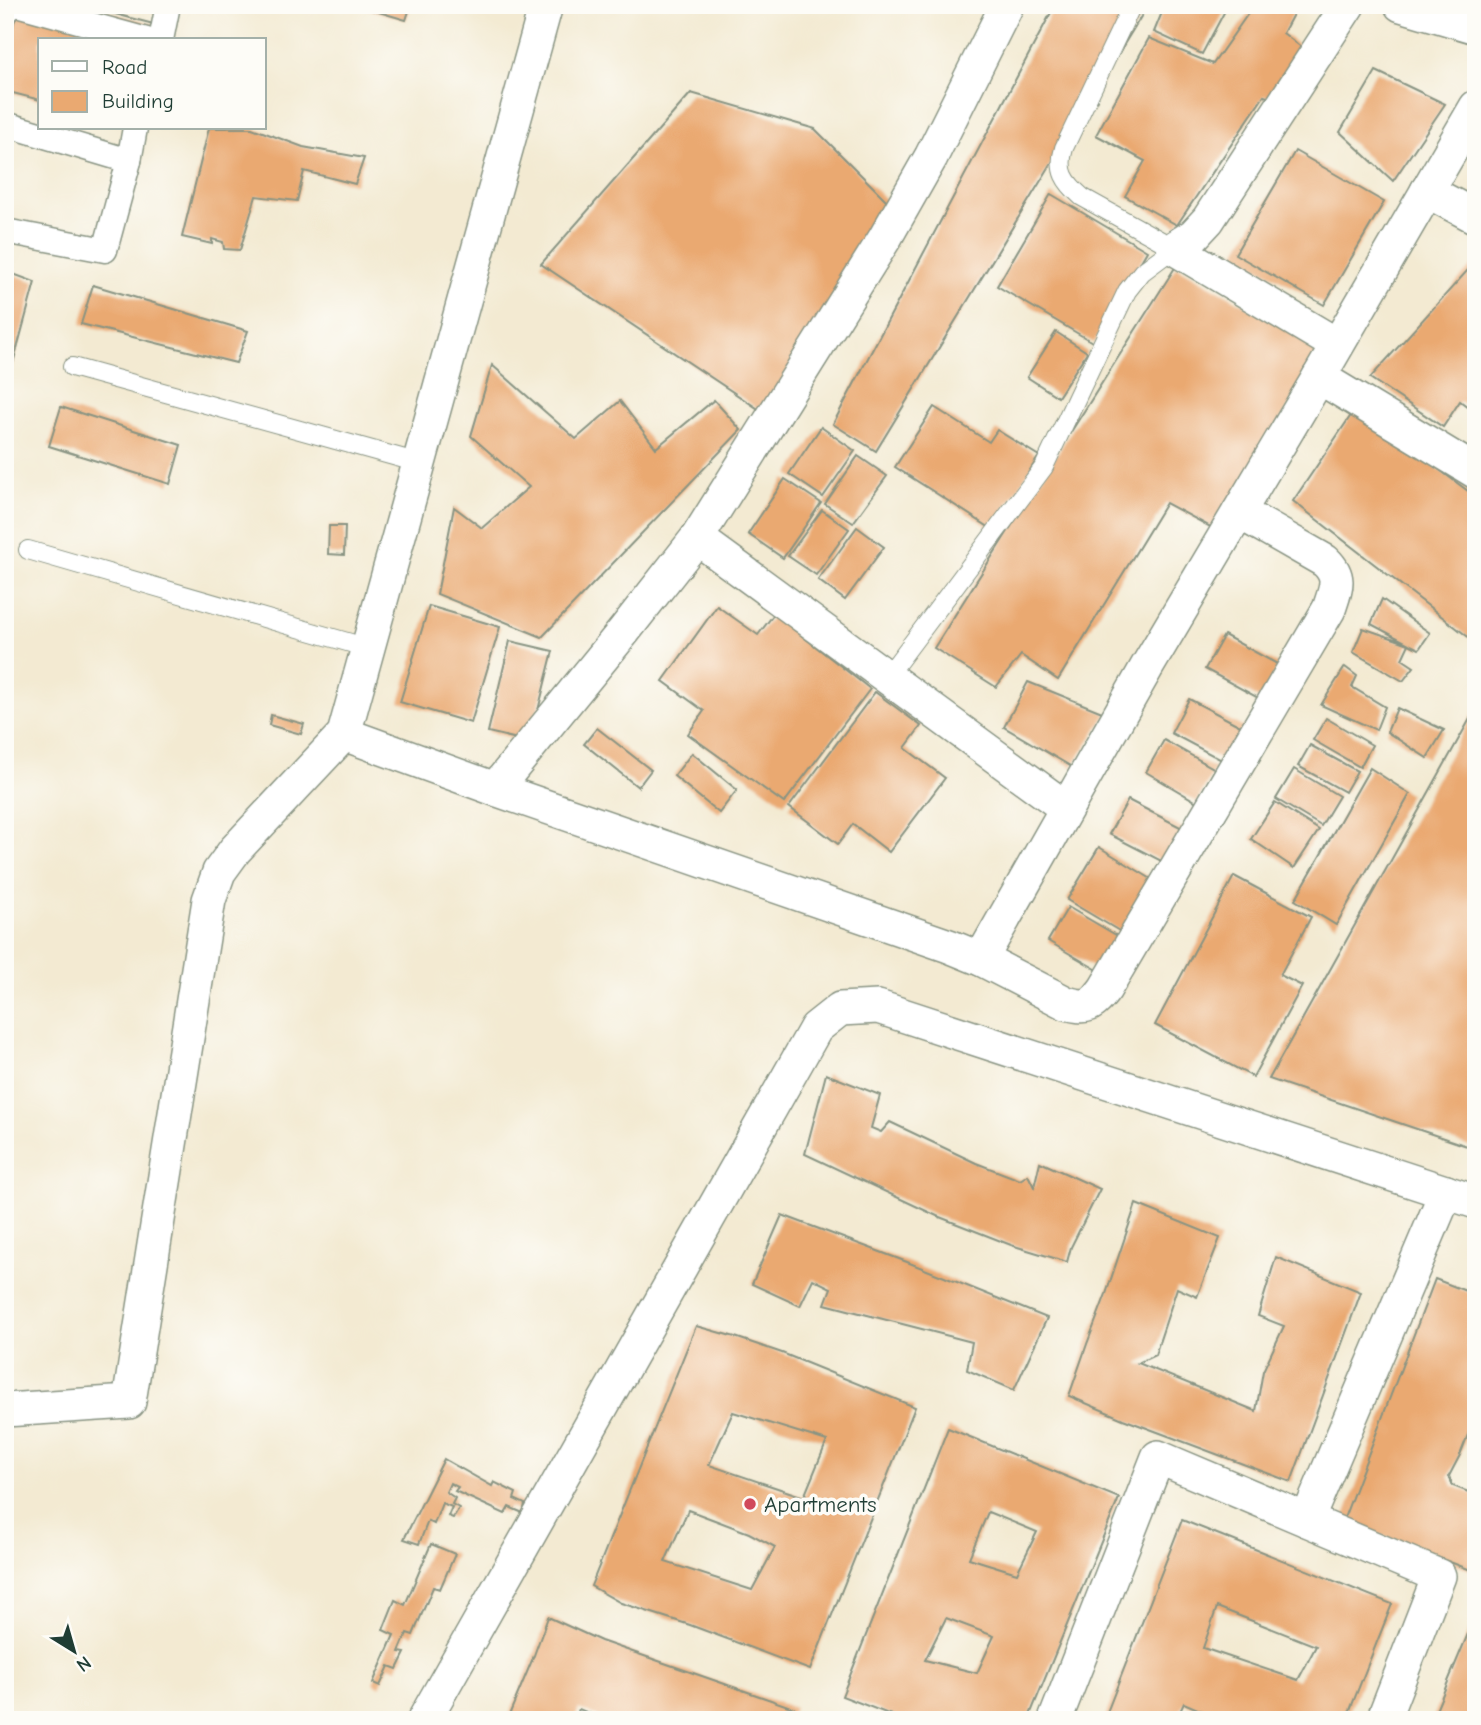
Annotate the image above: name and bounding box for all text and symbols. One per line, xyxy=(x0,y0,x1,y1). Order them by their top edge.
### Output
legend xyxy=(38,38,266,130)
text: Road xyxy=(102,55,147,79)
text: Building xyxy=(102,89,174,113)
place label: Apartments xyxy=(764,1491,877,1518)
marker: Apartments xyxy=(742,1496,758,1512)
north arrow xyxy=(38,1616,108,1686)
text: N xyxy=(72,1651,95,1676)

